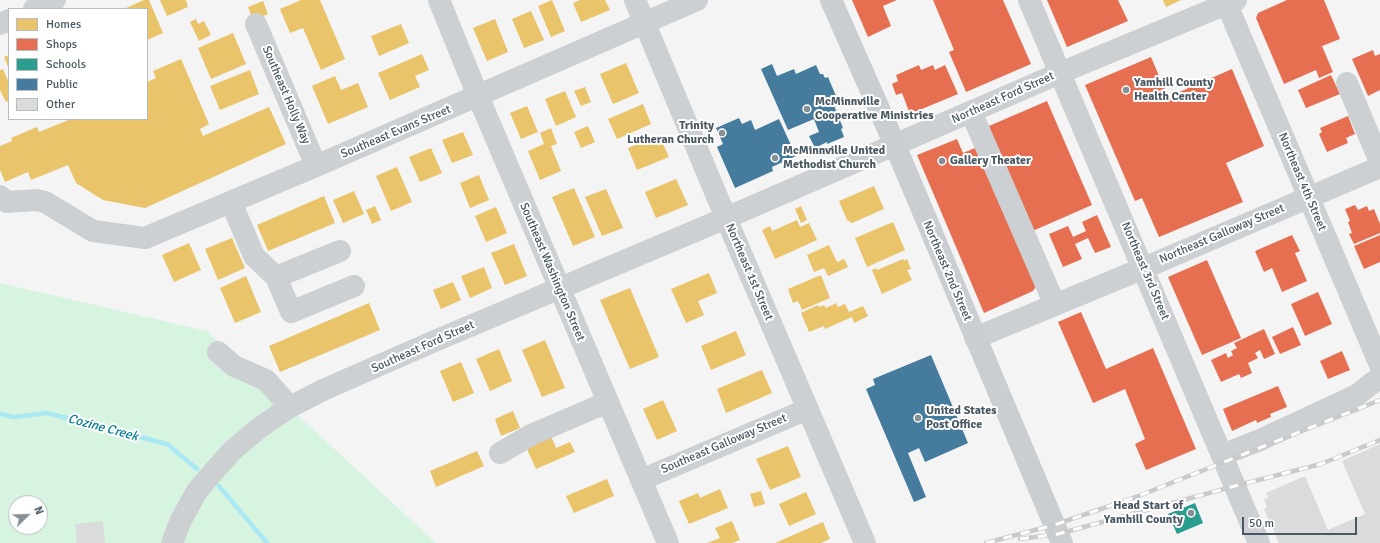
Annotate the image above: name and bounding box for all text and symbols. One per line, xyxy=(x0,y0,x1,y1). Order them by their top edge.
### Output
legend xyxy=(8,8,148,120)
text: Homes xyxy=(46,17,81,32)
text: Shops xyxy=(46,37,77,52)
street label: Southeast Holly Way xyxy=(259,44,313,146)
text: Schools xyxy=(46,57,86,72)
street label: Northeast Ford Street xyxy=(950,69,1056,127)
place label: Yamhill County Health Center xyxy=(1134,76,1213,104)
text: Public xyxy=(46,77,78,92)
marker: Yamhill County Health Center xyxy=(1121,85,1131,95)
place label: McMinnville Cooperative Ministries xyxy=(815,95,934,123)
text: Other xyxy=(46,97,75,112)
street label: Southeast Evans Street xyxy=(339,102,453,162)
marker: McMinnville Cooperative Ministries xyxy=(802,104,812,114)
place label: Trinity Lutheran Church xyxy=(627,119,714,147)
marker: Trinity Lutheran Church xyxy=(717,128,727,138)
street label: Northeast 4th Street xyxy=(1275,131,1329,233)
place label: McMinnville United Methodist Church xyxy=(783,144,885,172)
marker: McMinnville United Methodist Church xyxy=(770,153,780,163)
place label: Gallery Theater xyxy=(950,154,1031,168)
marker: Gallery Theater xyxy=(937,156,947,166)
street label: Southeast Washington Street xyxy=(516,201,588,343)
street label: Northeast Galloway Street xyxy=(1157,201,1287,267)
street label: Northeast 2nd Street xyxy=(919,219,975,323)
street label: Northeast 3rd Street xyxy=(1118,220,1172,322)
street label: Northeast 1st Street xyxy=(722,221,776,323)
street label: Southeast Ford Street xyxy=(369,318,477,376)
place label: United States Post Office xyxy=(926,404,997,432)
water label: Cozine Creek xyxy=(66,411,140,445)
street label: Southeast Galloway Street xyxy=(659,411,789,477)
marker: United States Post Office xyxy=(913,413,923,423)
north arrow xyxy=(8,495,48,535)
place label: Head Start of Yamhill County xyxy=(1104,499,1183,527)
text: N xyxy=(31,504,46,517)
marker: Head Start of Yamhill County xyxy=(1186,508,1196,518)
scale bar xyxy=(1244,509,1359,535)
text: 50 m xyxy=(1249,516,1274,531)

